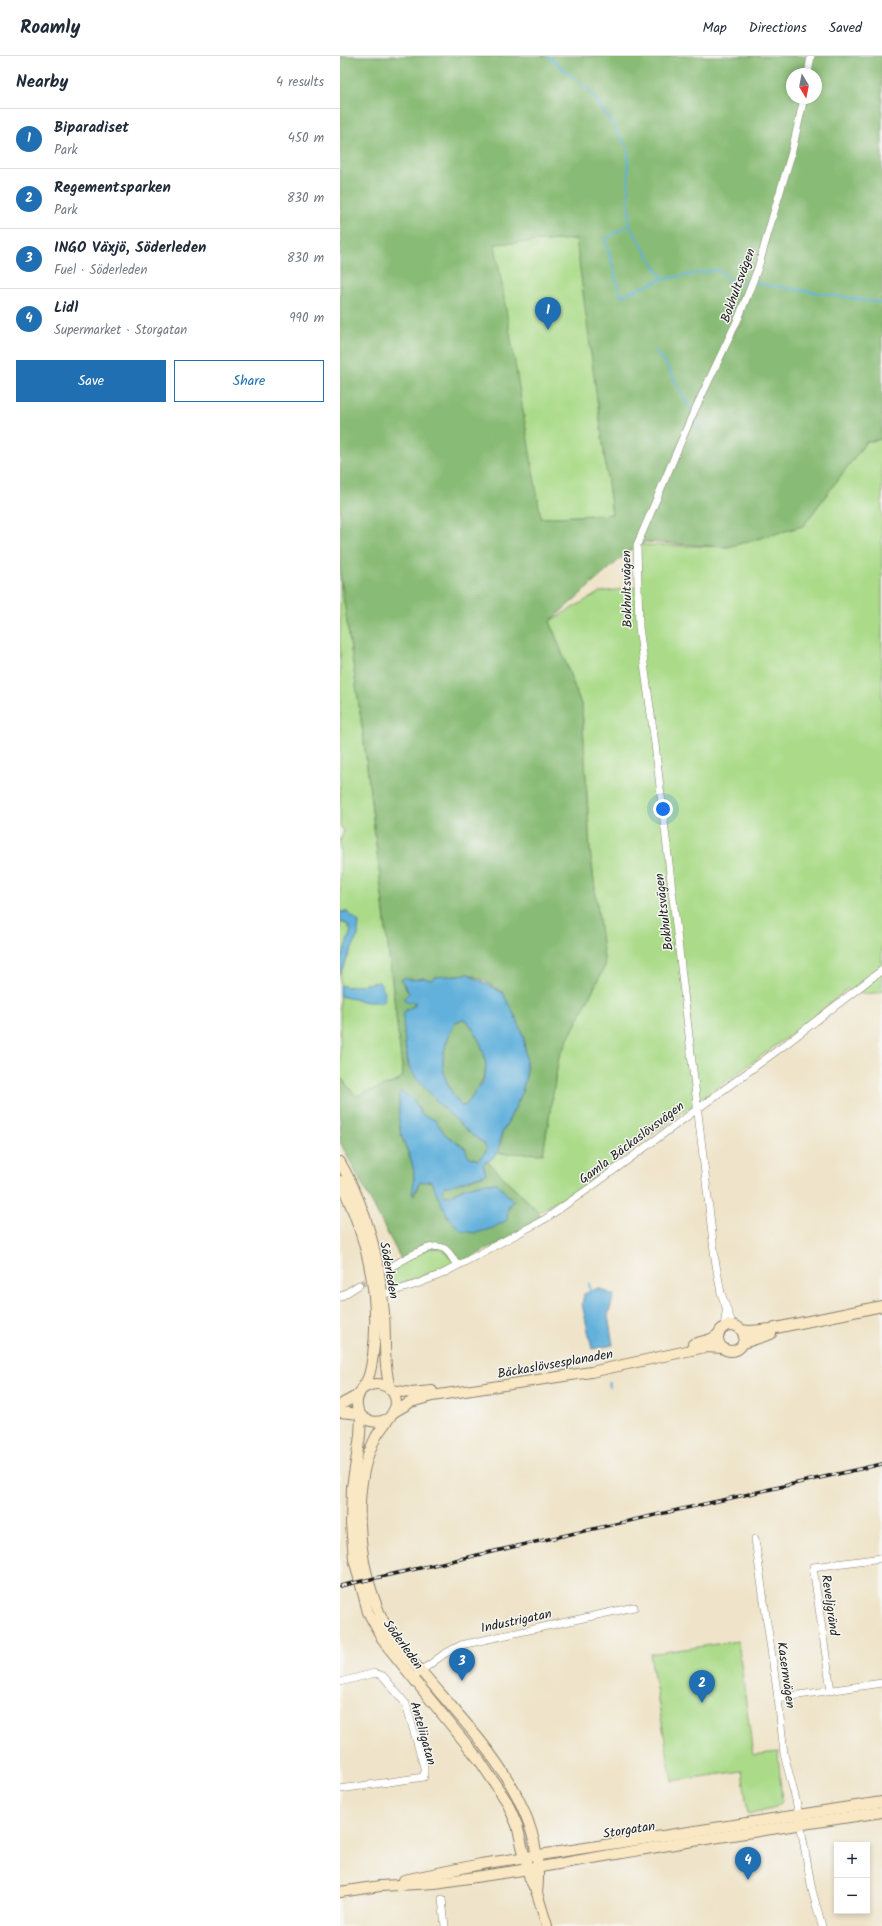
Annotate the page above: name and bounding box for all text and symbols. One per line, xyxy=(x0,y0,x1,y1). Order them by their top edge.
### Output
text: Roamly xyxy=(20,13,80,43)
text: Map xyxy=(702,17,727,39)
text: Directions xyxy=(749,17,807,39)
text: Saved xyxy=(829,17,862,39)
north arrow xyxy=(786,68,822,104)
text: Nearby xyxy=(16,69,68,96)
text: 4 results xyxy=(276,72,324,93)
text: Biparadiset xyxy=(54,116,129,140)
text: 1 xyxy=(27,128,31,149)
text: 450 m xyxy=(288,128,324,149)
text: Park xyxy=(54,140,78,161)
text: Regementsparken xyxy=(54,176,171,200)
text: 2 xyxy=(25,188,33,209)
text: 830 m xyxy=(287,188,324,209)
text: Park xyxy=(54,200,78,221)
text: INGO Växjö, Söderleden xyxy=(54,236,206,260)
street label: Bokhultsvägen xyxy=(715,245,762,326)
text: 3 xyxy=(25,248,33,269)
text: 830 m xyxy=(287,248,324,269)
text: Fuel · Söderleden xyxy=(54,260,147,281)
text: Lidl xyxy=(54,296,78,320)
pin: 1 xyxy=(535,297,561,330)
text: 4 xyxy=(25,308,33,329)
text: 990 m xyxy=(289,308,324,329)
text: Supermarket · Storgatan xyxy=(54,320,187,341)
button: Save xyxy=(16,360,166,402)
button: Share xyxy=(174,360,324,402)
street label: Bokhultsvägen xyxy=(616,550,639,628)
your location xyxy=(653,799,673,819)
street label: Bokhultsvägen xyxy=(649,872,680,952)
street label: Gamla Bäckaslövsvägen xyxy=(575,1096,689,1190)
street label: Söderleden xyxy=(373,1240,404,1301)
street label: Bäckaslövsesplanaden xyxy=(496,1344,615,1385)
street label: Reveljgränd xyxy=(815,1573,844,1638)
street label: Industrigatan xyxy=(479,1604,554,1639)
street label: Söderleden xyxy=(377,1615,428,1674)
street label: Kasernvägen xyxy=(770,1641,801,1710)
pin: 3 xyxy=(449,1648,475,1681)
pin: 2 xyxy=(689,1670,715,1703)
street label: Anteliigatan xyxy=(403,1699,442,1768)
street label: Storgatan xyxy=(602,1816,657,1845)
map controls xyxy=(834,1842,870,1914)
button: + xyxy=(834,1842,870,1878)
pin: 4 xyxy=(735,1847,761,1880)
button: − xyxy=(834,1878,870,1914)

